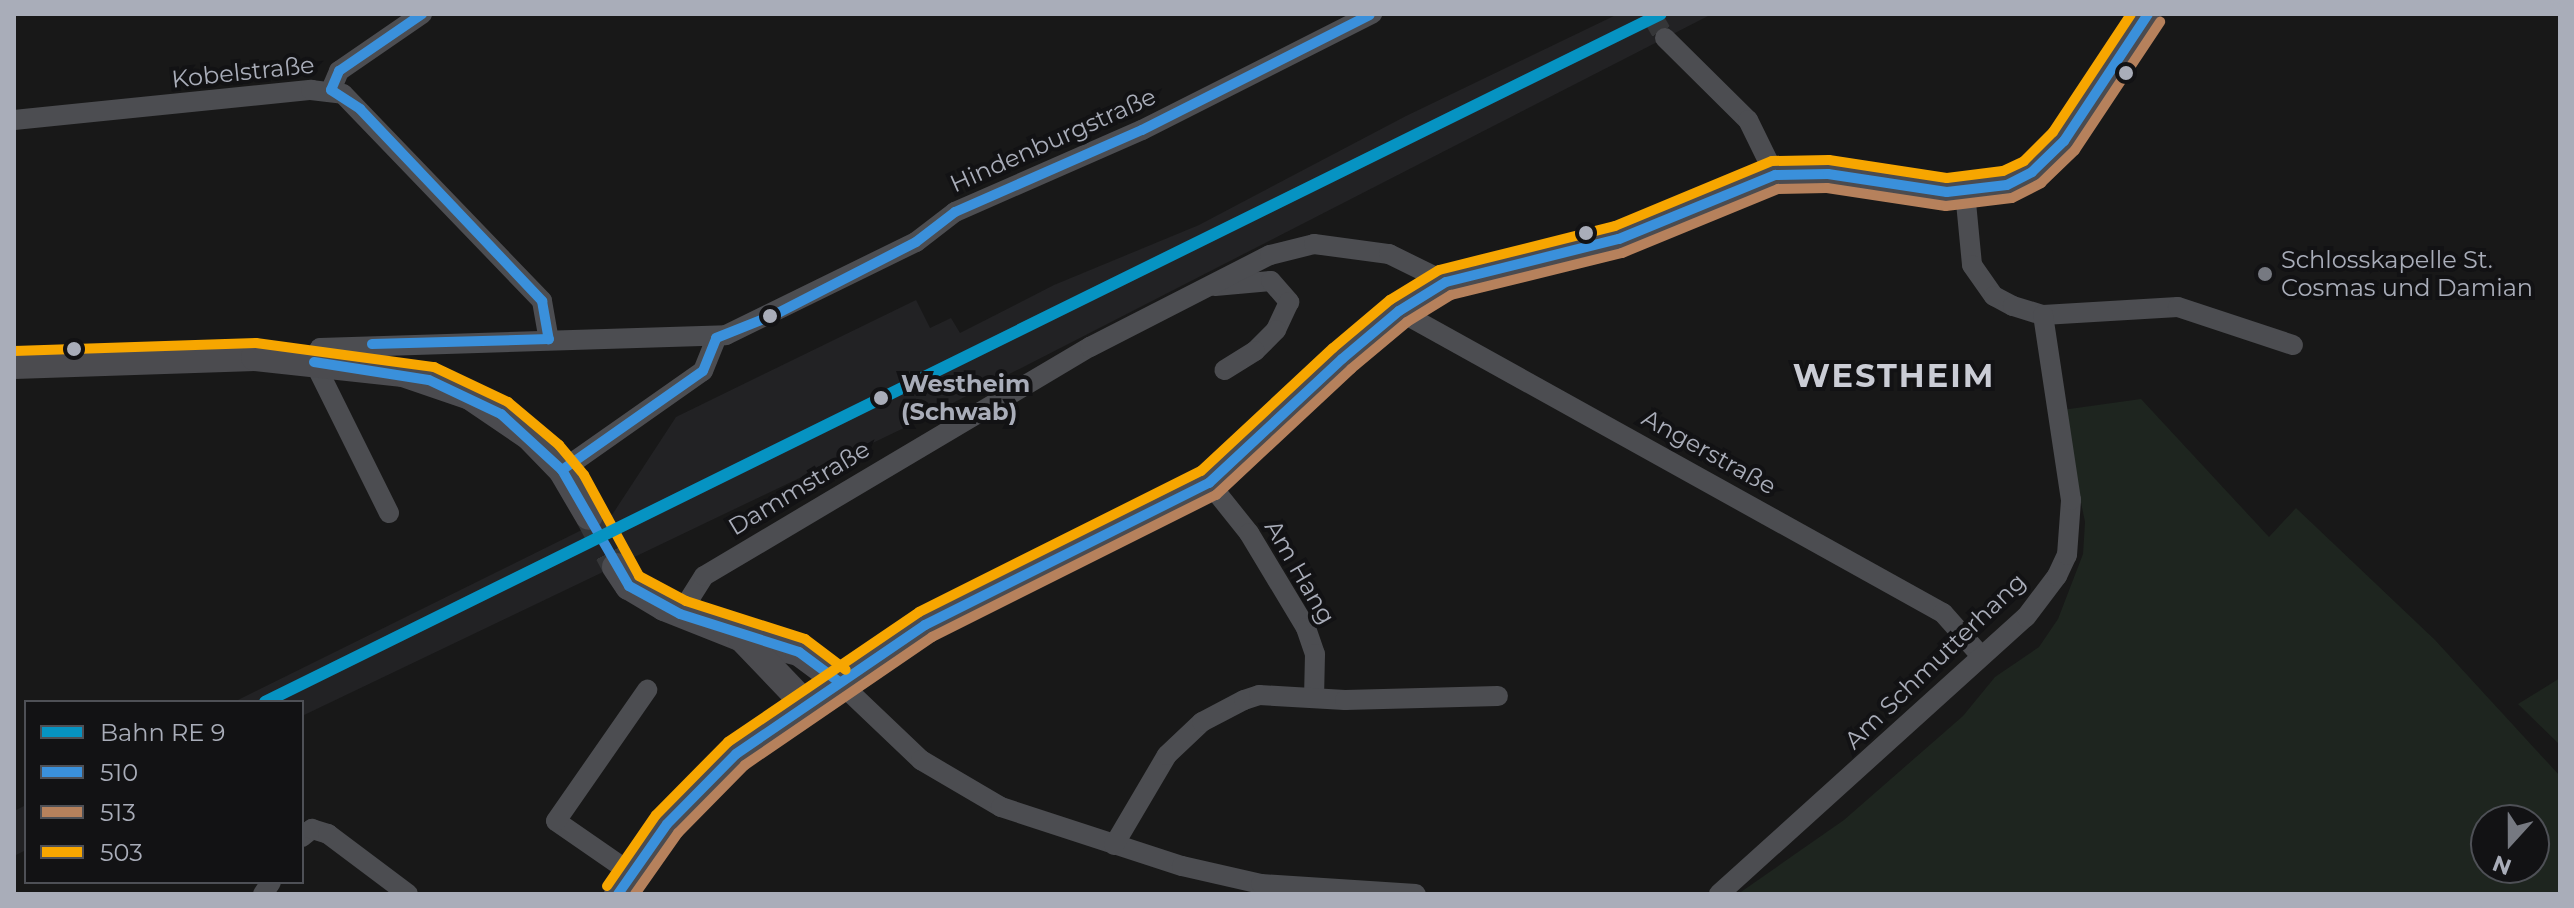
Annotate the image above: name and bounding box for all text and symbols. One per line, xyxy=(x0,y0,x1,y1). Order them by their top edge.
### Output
street label: Kobelstraße xyxy=(170,50,316,94)
unlabelled marker xyxy=(2118,65,2134,81)
street label: Hindenburgstraße xyxy=(946,82,1160,198)
unlabelled marker xyxy=(1578,225,1594,241)
place label: Schlosskapelle St. Cosmas und Damian xyxy=(2281,246,2533,302)
marker: Schlosskapelle St. Cosmas und Damian xyxy=(2256,265,2274,283)
unlabelled marker xyxy=(762,308,778,324)
unlabelled marker xyxy=(66,341,82,357)
district label: WESTHEIM xyxy=(1793,357,1995,395)
place label: Westheim (Schwab) xyxy=(901,370,1030,426)
marker: Westheim (Schwab) xyxy=(868,385,894,411)
street label: Angerstraße xyxy=(1637,403,1781,501)
street label: Dammstraße xyxy=(723,435,875,541)
street label: Am Hang xyxy=(1259,515,1341,629)
street label: Am Schmutterhang xyxy=(1838,567,2032,755)
legend xyxy=(24,700,304,884)
text: Bahn RE 9 xyxy=(100,718,225,747)
text: 510 xyxy=(100,758,138,787)
text: 513 xyxy=(100,798,136,827)
north arrow xyxy=(2470,804,2550,884)
text: 503 xyxy=(100,838,143,867)
text: N xyxy=(2489,849,2515,881)

